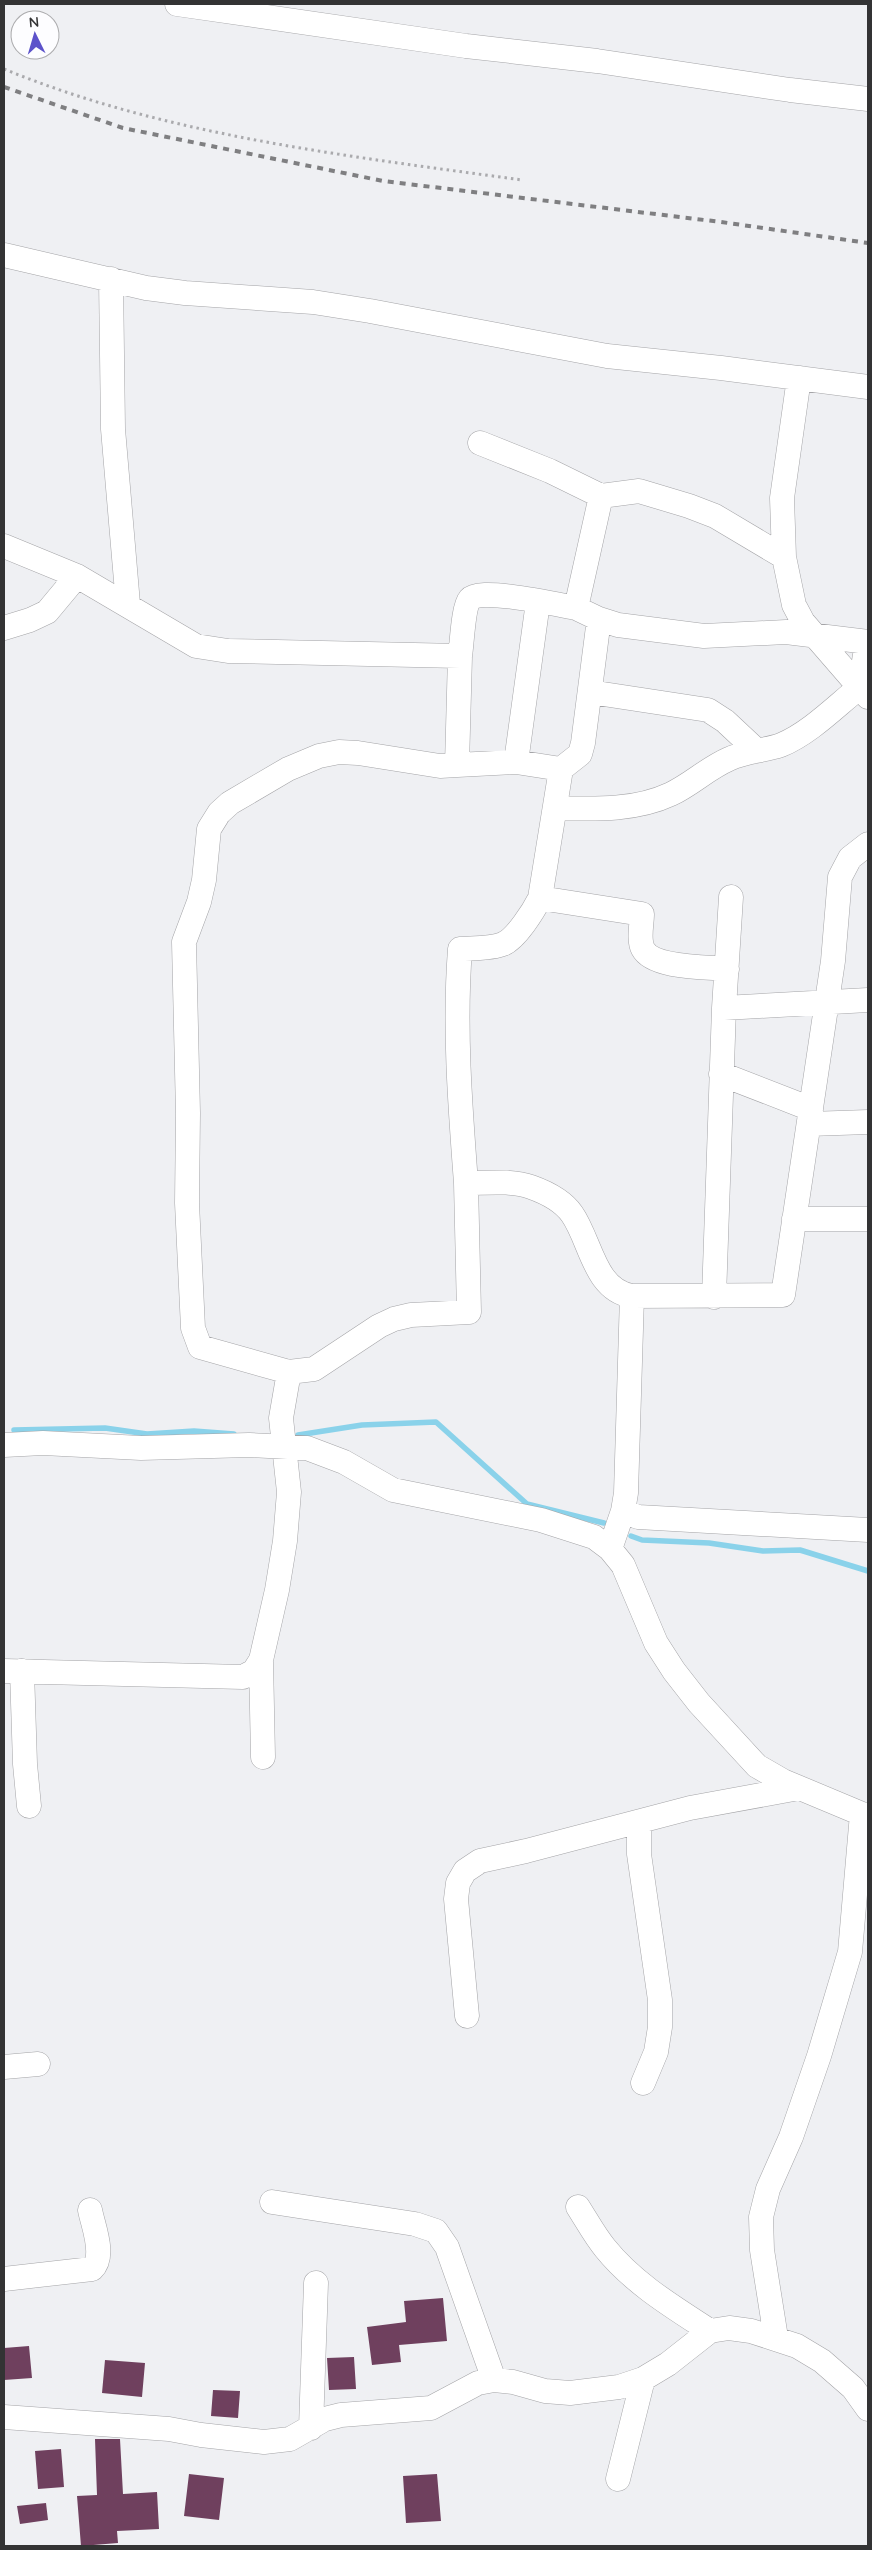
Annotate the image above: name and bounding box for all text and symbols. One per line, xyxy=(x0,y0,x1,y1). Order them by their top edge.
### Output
north arrow xyxy=(10,10,60,60)
text: N xyxy=(28,13,40,31)

